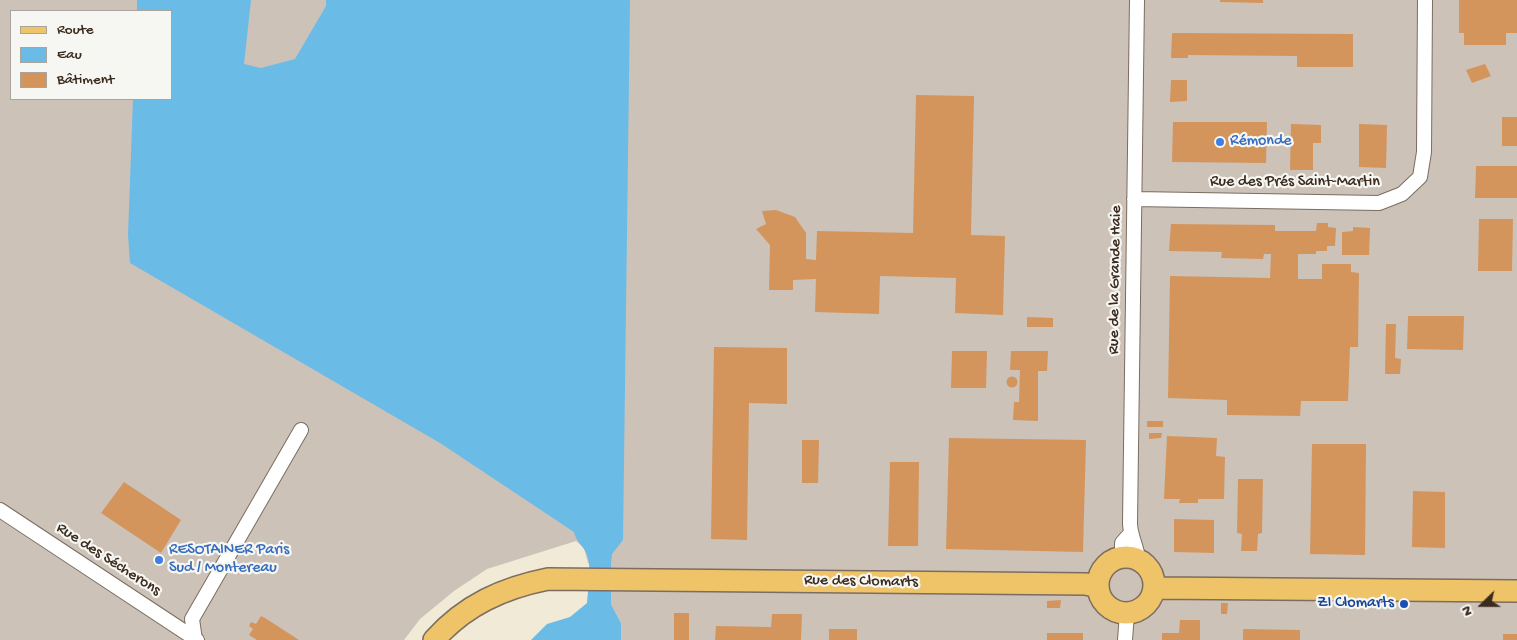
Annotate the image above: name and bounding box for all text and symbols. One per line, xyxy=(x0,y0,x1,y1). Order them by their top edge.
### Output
legend xyxy=(10,10,172,100)
text: Route xyxy=(57,21,94,39)
text: Eau xyxy=(57,46,82,64)
text: Bâtiment xyxy=(57,71,114,89)
place label: Rémonde xyxy=(1230,132,1292,152)
marker: Rémonde xyxy=(1214,136,1226,148)
street label: Rue des Prés Saint-Martin xyxy=(1210,173,1380,193)
street label: Rue de la Grande Haie xyxy=(1105,205,1127,355)
street label: Rue des Sécherons xyxy=(52,519,164,601)
place label: RESOTAINER Paris Sud / Montereau xyxy=(169,541,289,579)
marker: RESOTAINER Paris Sud / Montereau xyxy=(153,554,165,566)
street label: Rue des Clomarts xyxy=(804,571,918,593)
north arrow xyxy=(1457,580,1507,630)
place label: ZI Clomarts xyxy=(1317,594,1394,614)
marker: ZI Clomarts xyxy=(1398,598,1410,610)
text: N xyxy=(1458,603,1477,618)

